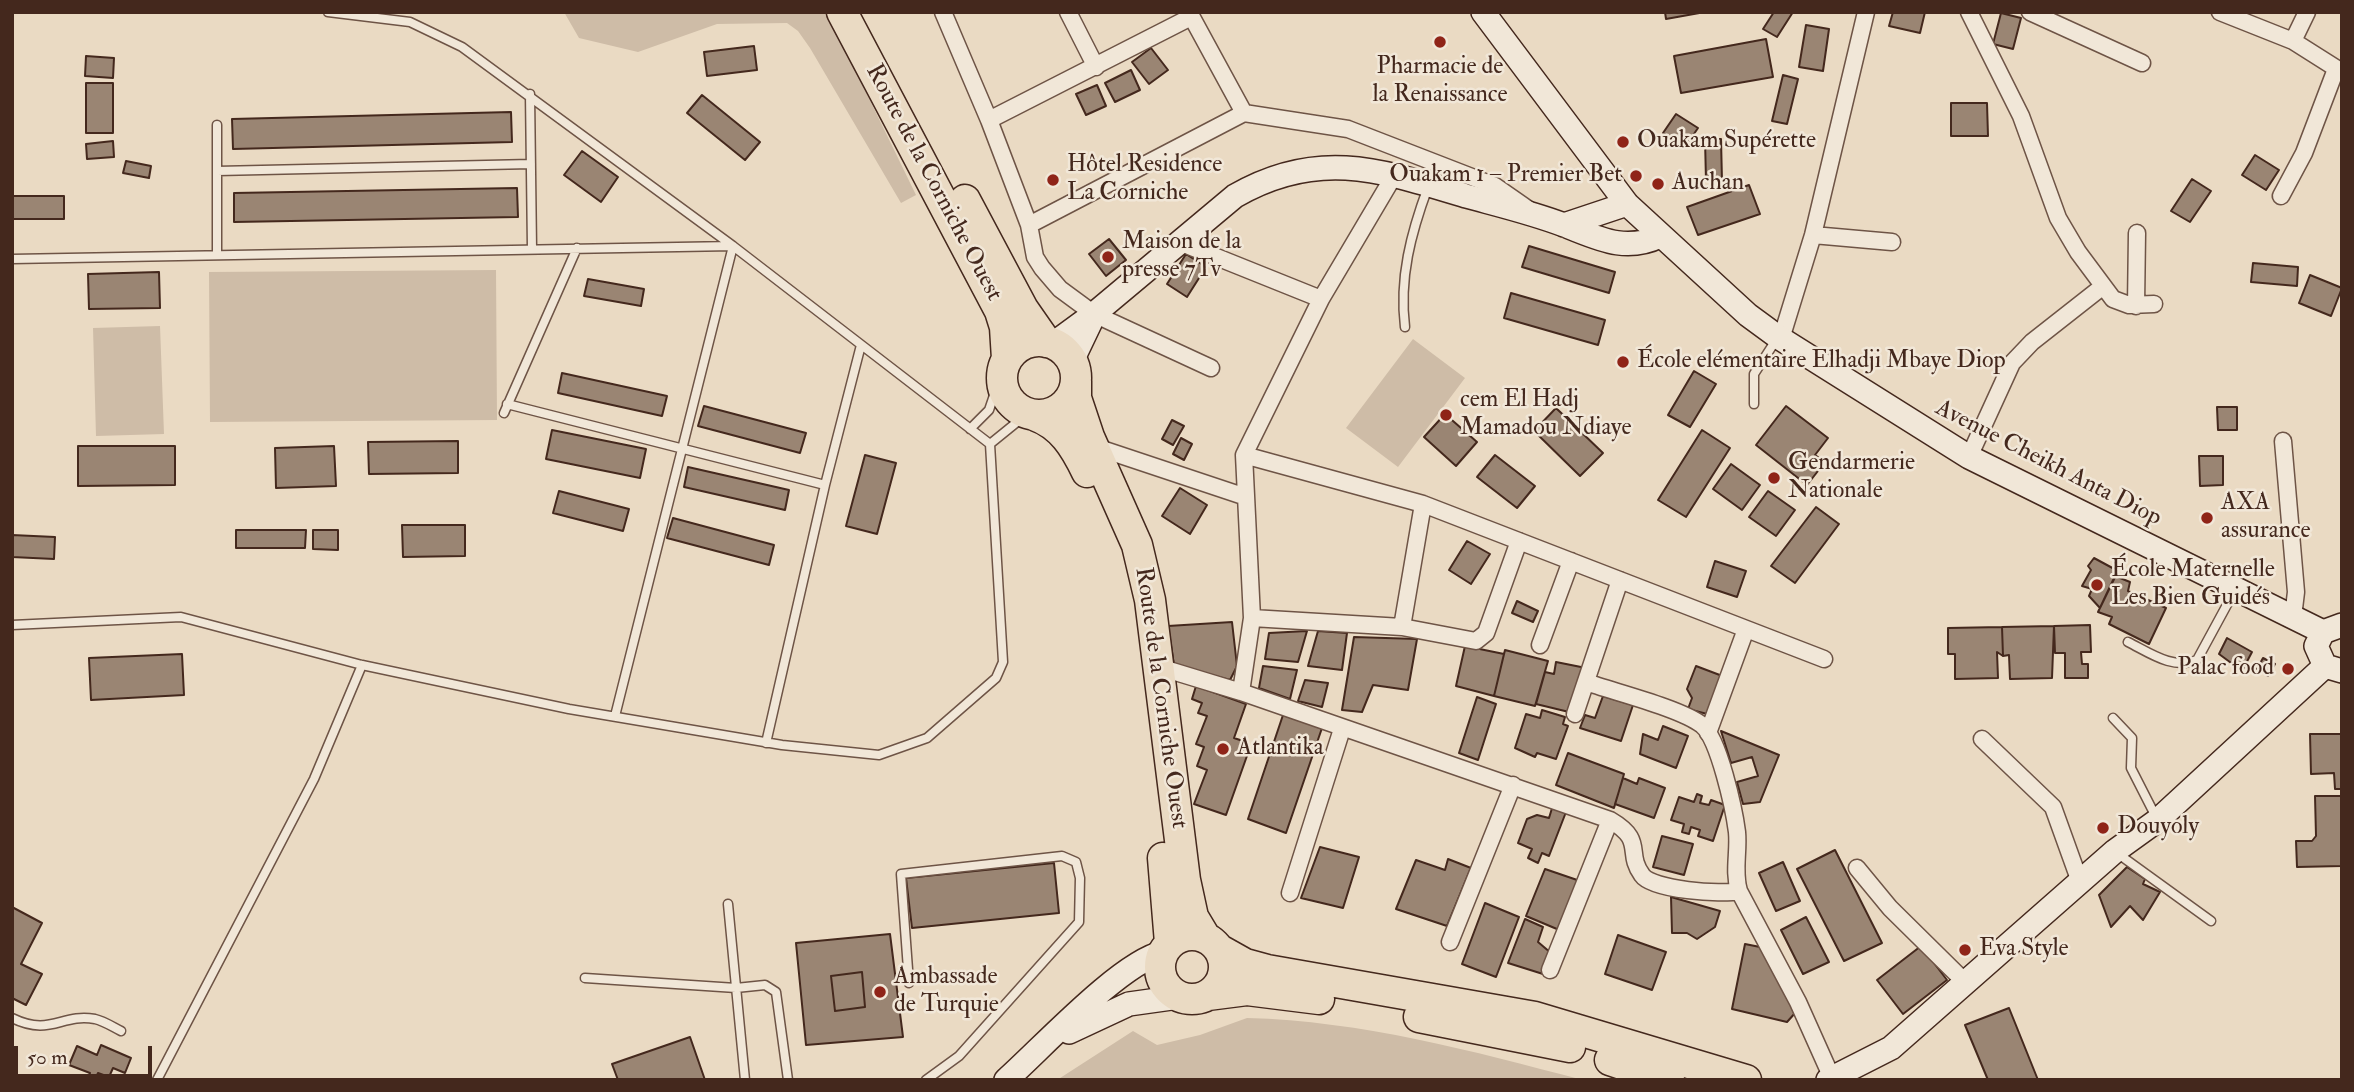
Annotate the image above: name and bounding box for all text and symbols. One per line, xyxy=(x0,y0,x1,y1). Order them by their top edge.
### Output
marker: Pharmacie de la Renaissance xyxy=(1432,34,1448,50)
place label: Pharmacie de la Renaissance xyxy=(1372,54,1508,110)
street label: Route de la Corniche Ouest xyxy=(858,60,1008,306)
place label: Ouakam Supérette xyxy=(1637,128,1816,156)
marker: Ouakam Supérette xyxy=(1615,134,1631,150)
place label: Hôtel Residence La Corniche xyxy=(1067,152,1222,208)
place label: Ouakam 1 – Premier Bet xyxy=(1389,162,1622,190)
marker: Ouakam 1 – Premier Bet xyxy=(1628,168,1644,184)
place label: Auchan xyxy=(1672,170,1744,198)
marker: Hôtel Residence La Corniche xyxy=(1045,172,1061,188)
marker: Auchan xyxy=(1650,176,1666,192)
place label: Maison de la presse 7Tv xyxy=(1122,229,1241,285)
marker: Maison de la presse 7Tv xyxy=(1100,249,1116,265)
place label: École elémentaire Elhadji Mbaye Diop xyxy=(1637,348,2006,376)
marker: École elémentaire Elhadji Mbaye Diop xyxy=(1615,354,1631,370)
place label: cem El Hadj Mamadou Ndiaye xyxy=(1460,387,1631,443)
street label: Avenue Cheikh Anta Diop xyxy=(1930,394,2166,534)
marker: cem El Hadj Mamadou Ndiaye xyxy=(1438,407,1454,423)
place label: Gendarmerie Nationale xyxy=(1788,450,1915,506)
marker: Gendarmerie Nationale xyxy=(1766,470,1782,486)
place label: AXA assurance xyxy=(2221,490,2311,546)
marker: AXA assurance xyxy=(2199,510,2215,526)
place label: École Maternelle Les Bien Guidés xyxy=(2111,557,2275,613)
street label: Route de la Corniche Ouest xyxy=(1127,565,1193,831)
marker: École Maternelle Les Bien Guidés xyxy=(2089,577,2105,593)
place label: Palac food xyxy=(2177,655,2274,683)
marker: Palac food xyxy=(2280,661,2296,677)
place label: Atlantika xyxy=(1237,735,1324,763)
marker: Atlantika xyxy=(1215,741,1231,757)
place label: Douyoly xyxy=(2117,814,2199,842)
marker: Douyoly xyxy=(2095,820,2111,836)
place label: Eva Style xyxy=(1979,936,2069,964)
marker: Eva Style xyxy=(1957,942,1973,958)
place label: Ambassade de Turquie xyxy=(894,964,999,1020)
marker: Ambassade de Turquie xyxy=(872,984,888,1000)
scale bar xyxy=(18,1032,156,1076)
text: 50 m xyxy=(27,1044,68,1071)

